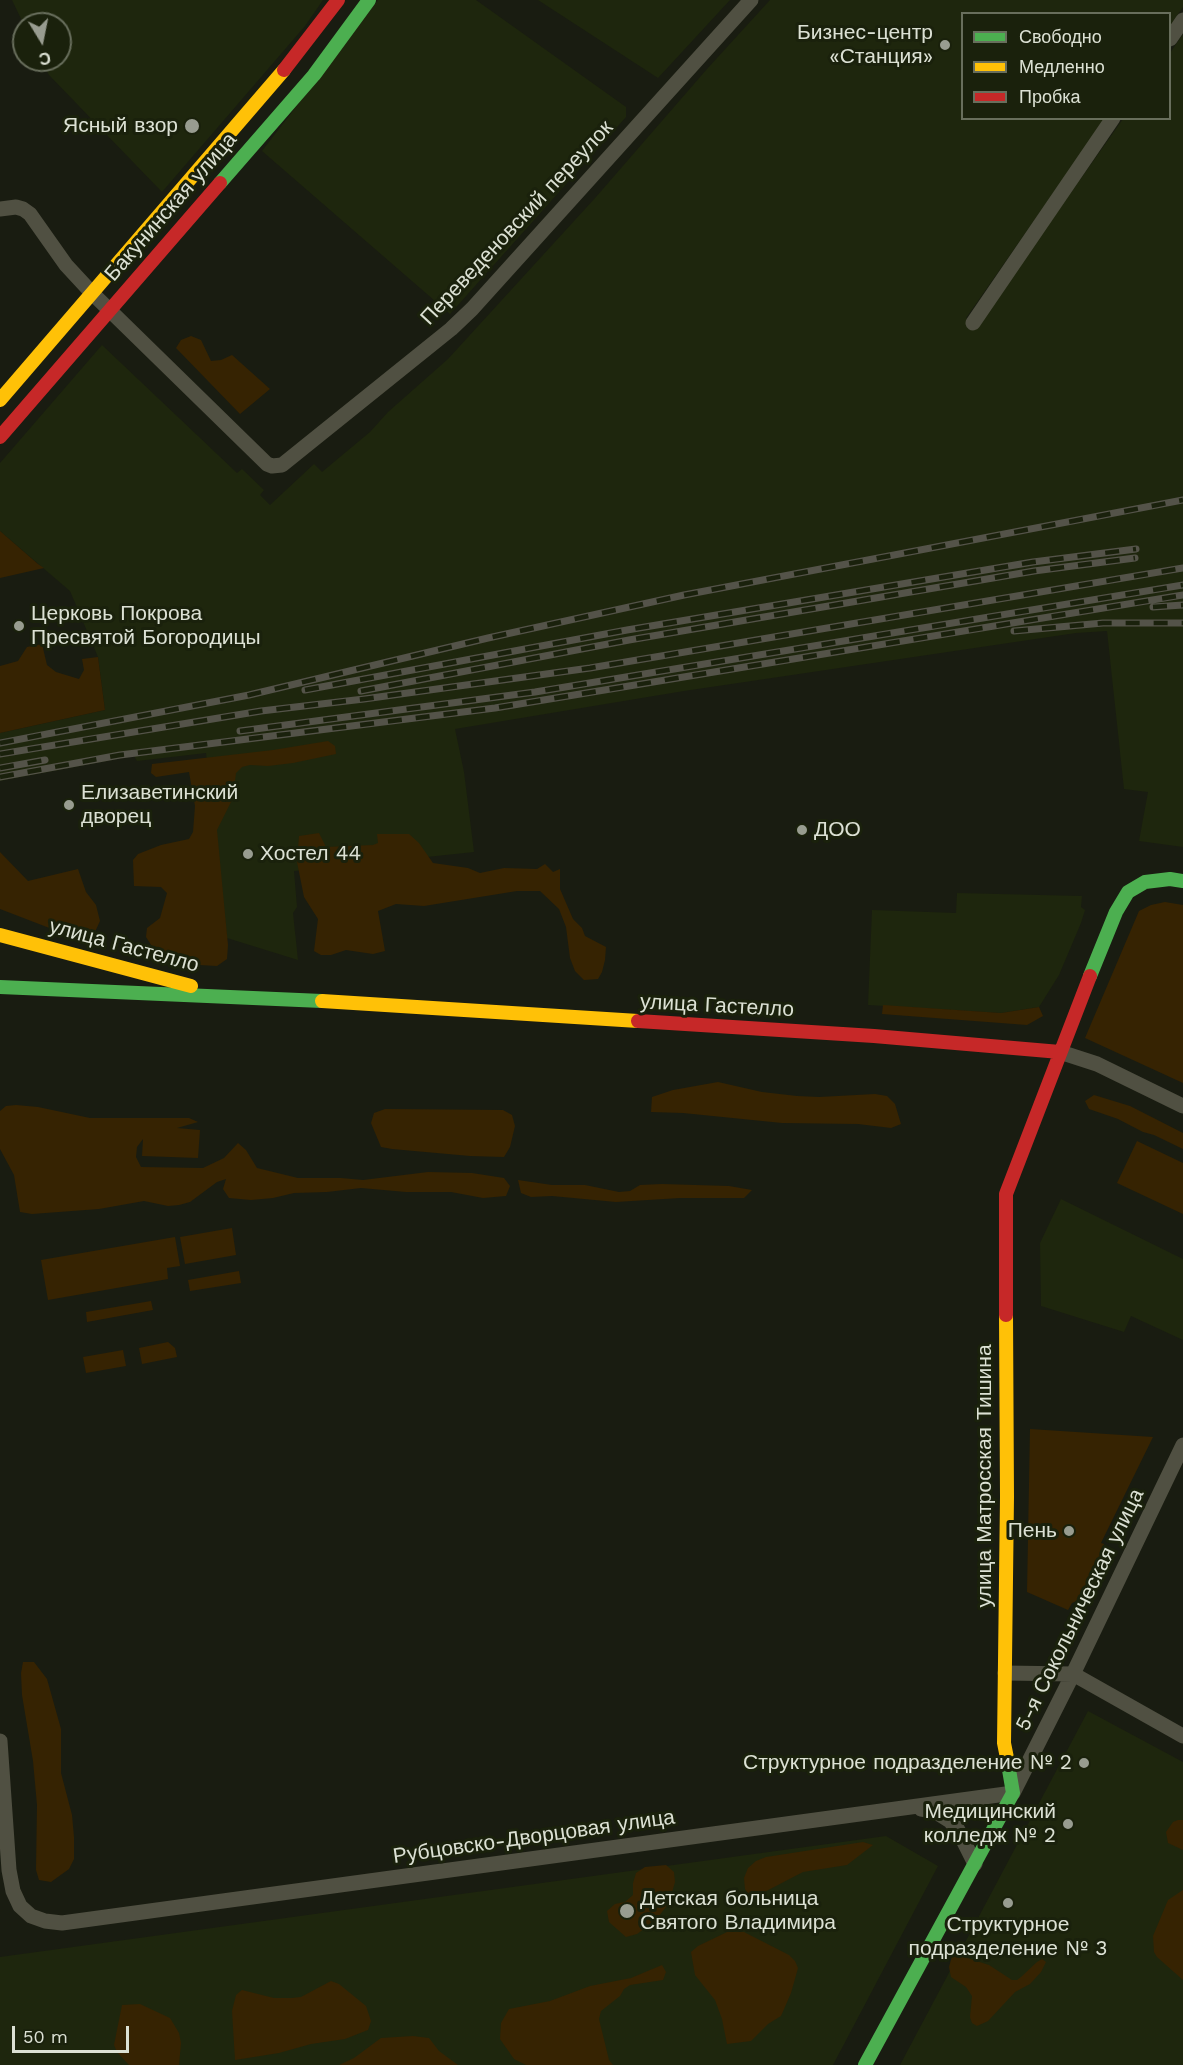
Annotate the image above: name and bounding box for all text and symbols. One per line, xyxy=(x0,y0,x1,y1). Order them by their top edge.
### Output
north arrow xyxy=(12,12,72,72)
legend xyxy=(961,12,1171,120)
place label: Бизнес-центр «Станция» xyxy=(797,20,933,70)
text: Свободно xyxy=(1019,26,1102,47)
marker: Бизнес-центр «Станция» xyxy=(938,38,952,52)
text: С xyxy=(38,48,52,69)
text: Медленно xyxy=(1019,56,1105,77)
text: Пробка xyxy=(1019,86,1081,107)
place label: Ясный взор xyxy=(63,113,178,139)
street label: Переведеновский переулок xyxy=(416,116,618,330)
marker: Ясный взор xyxy=(183,117,201,135)
street label: Бакунинская улица xyxy=(100,128,242,286)
place label: Церковь Покрова Пресвятой Богородицы xyxy=(31,601,261,651)
marker: Церковь Покрова Пресвятой Богородицы xyxy=(12,619,26,633)
place label: Елизаветинский дворец xyxy=(81,780,238,830)
marker: Елизаветинский дворец xyxy=(62,798,76,812)
place label: ДОО xyxy=(814,817,861,843)
marker: ДОО xyxy=(795,823,809,837)
place label: Хостел 44 xyxy=(260,841,361,867)
marker: Хостел 44 xyxy=(241,847,255,861)
street label: улица Гастелло xyxy=(46,914,202,978)
street label: улица Гастелло xyxy=(639,989,795,1023)
street label: улица Матросская Тишина xyxy=(972,1344,998,1608)
street label: 5-я Сокольническая улица xyxy=(1010,1485,1150,1735)
place label: Пень xyxy=(1008,1518,1057,1544)
marker: Пень xyxy=(1062,1524,1076,1538)
place label: Структурное подразделение № 2 xyxy=(743,1750,1072,1776)
marker: Структурное подразделение № 2 xyxy=(1077,1756,1091,1770)
place label: Медицинский колледж № 2 xyxy=(924,1799,1056,1849)
street label: Рубцовско-Дворцовая улица xyxy=(391,1805,677,1869)
marker: Медицинский колледж № 2 xyxy=(1061,1817,1075,1831)
place label: Детская больница Святого Владимира xyxy=(640,1886,836,1936)
marker: Структурное подразделение № 3 xyxy=(1001,1896,1015,1910)
marker: Детская больница Святого Владимира xyxy=(618,1902,636,1920)
place label: Структурное подразделение № 3 xyxy=(909,1912,1107,1962)
scale bar xyxy=(15,2014,132,2052)
text: 50 m xyxy=(23,2026,68,2047)

